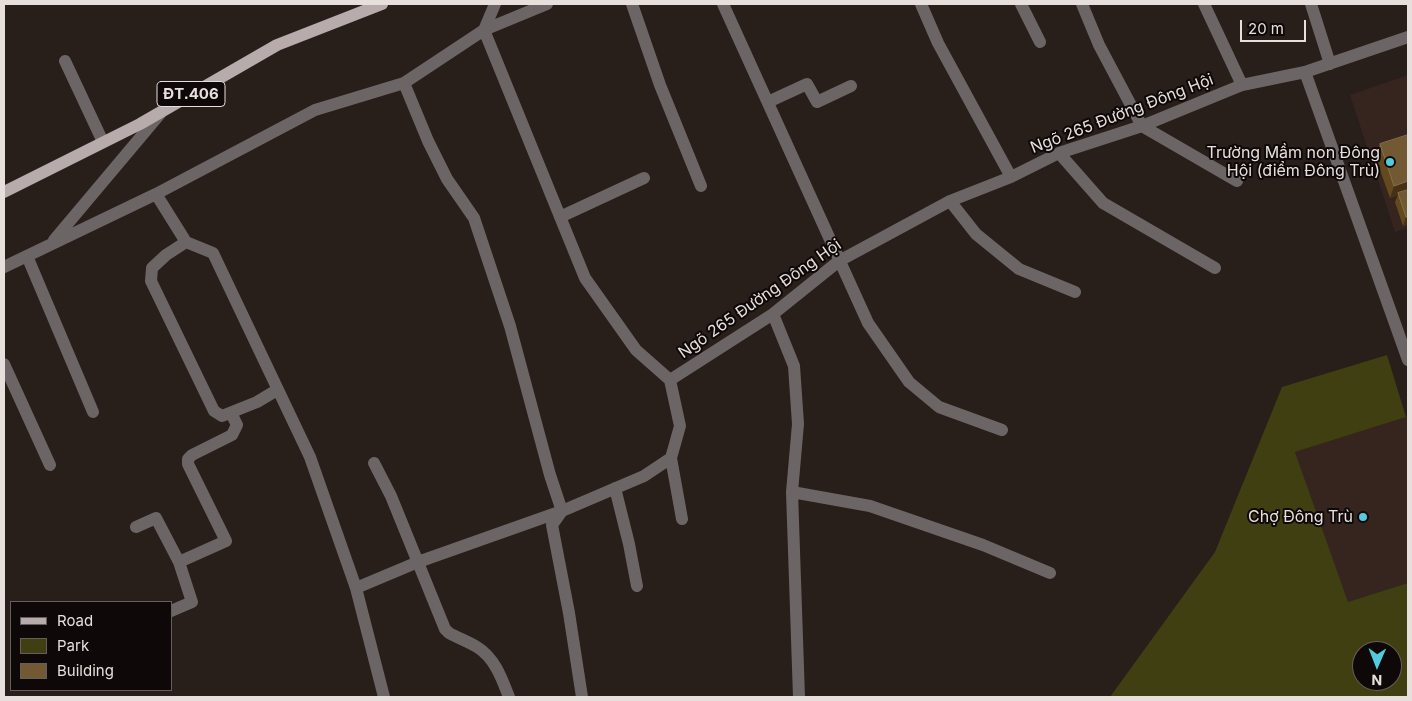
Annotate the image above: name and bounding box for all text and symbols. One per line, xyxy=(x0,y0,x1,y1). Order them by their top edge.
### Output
scale bar xyxy=(1242,10,1308,42)
text: 20 m xyxy=(1248,19,1284,38)
street label: Ngõ 265 Đường Đông Hội xyxy=(1028,70,1216,158)
road number: ĐT.406 xyxy=(157,82,225,106)
place label: Trường Mầm non Đông Hội (điểm Đông Trù) xyxy=(1207,143,1380,181)
marker: Trường Mầm non Đông Hội (điểm Đông Trù) xyxy=(1384,156,1396,168)
street label: Ngõ 265 Đường Đông Hội xyxy=(675,235,845,363)
place label: Chợ Đông Trù xyxy=(1248,507,1353,527)
marker: Chợ Đông Trù xyxy=(1357,511,1369,523)
legend xyxy=(10,601,172,691)
text: Road xyxy=(57,611,93,630)
text: Park xyxy=(57,636,89,655)
north arrow xyxy=(1352,641,1402,691)
text: Building xyxy=(57,661,114,680)
text: N xyxy=(1371,672,1382,689)

